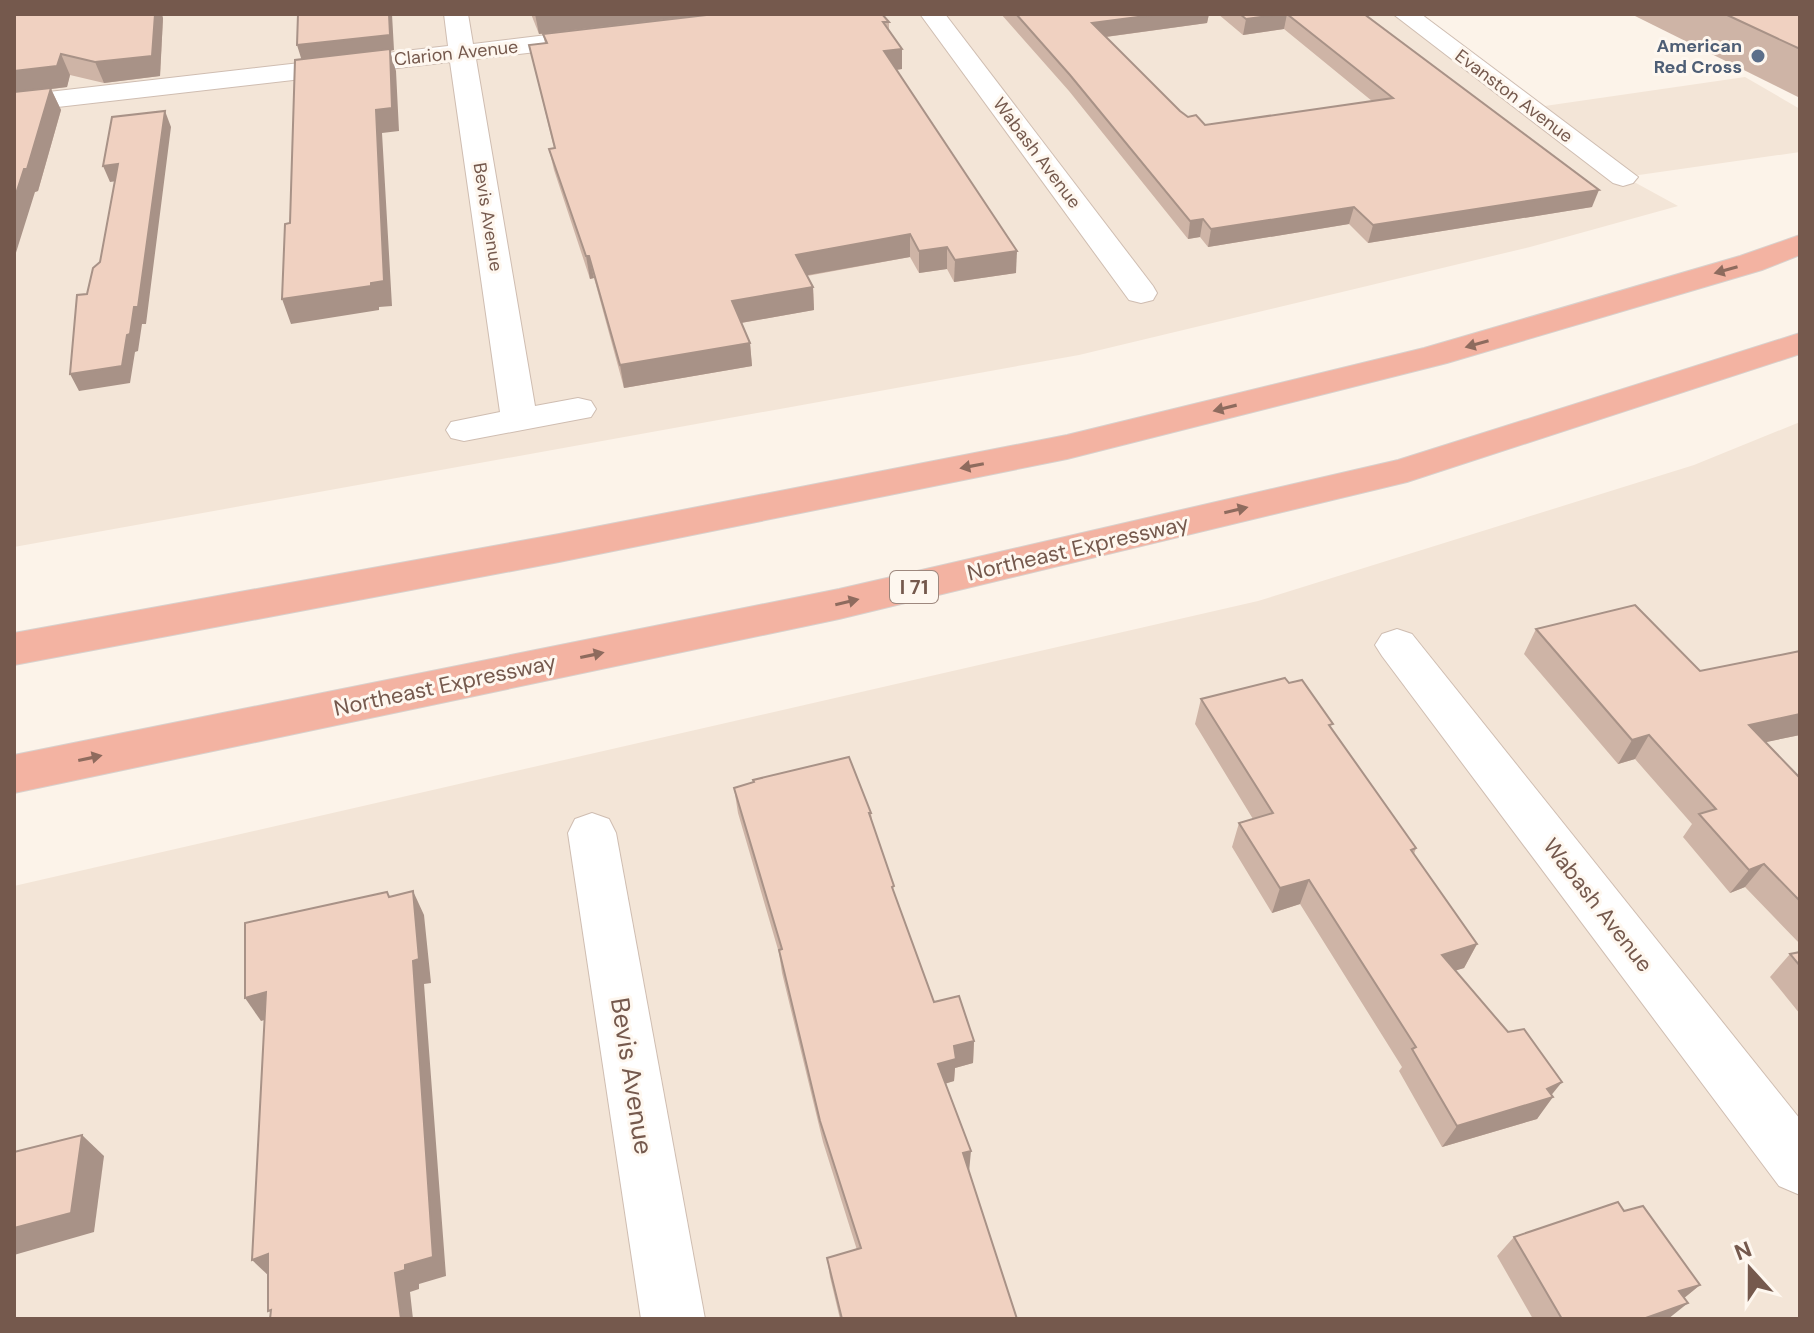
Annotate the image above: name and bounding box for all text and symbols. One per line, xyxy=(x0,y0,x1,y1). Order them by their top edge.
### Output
place label: American Red Cross xyxy=(1654,34,1742,79)
street label: Clarion Avenue xyxy=(393,35,519,71)
street label: Evanston Avenue xyxy=(1450,44,1578,148)
marker: American Red Cross xyxy=(1749,47,1767,65)
street label: Wabash Avenue xyxy=(987,93,1087,213)
street label: Bevis Avenue xyxy=(468,161,508,273)
one-way arrow xyxy=(1714,264,1738,277)
one-way arrow xyxy=(1465,338,1490,350)
one-way arrow xyxy=(1213,402,1238,414)
one-way arrow xyxy=(959,460,984,472)
one-way arrow xyxy=(1223,504,1248,516)
street label: Northeast Expressway xyxy=(964,508,1192,588)
road number: I 71 xyxy=(890,571,938,603)
one-way arrow xyxy=(834,596,859,608)
street label: Northeast Expressway xyxy=(331,647,559,723)
one-way arrow xyxy=(580,648,605,661)
one-way arrow xyxy=(78,751,103,764)
street label: Wabash Avenue xyxy=(1537,832,1659,978)
street label: Bevis Avenue xyxy=(603,995,661,1157)
north arrow xyxy=(1710,1229,1790,1309)
text: N xyxy=(1730,1234,1756,1267)

